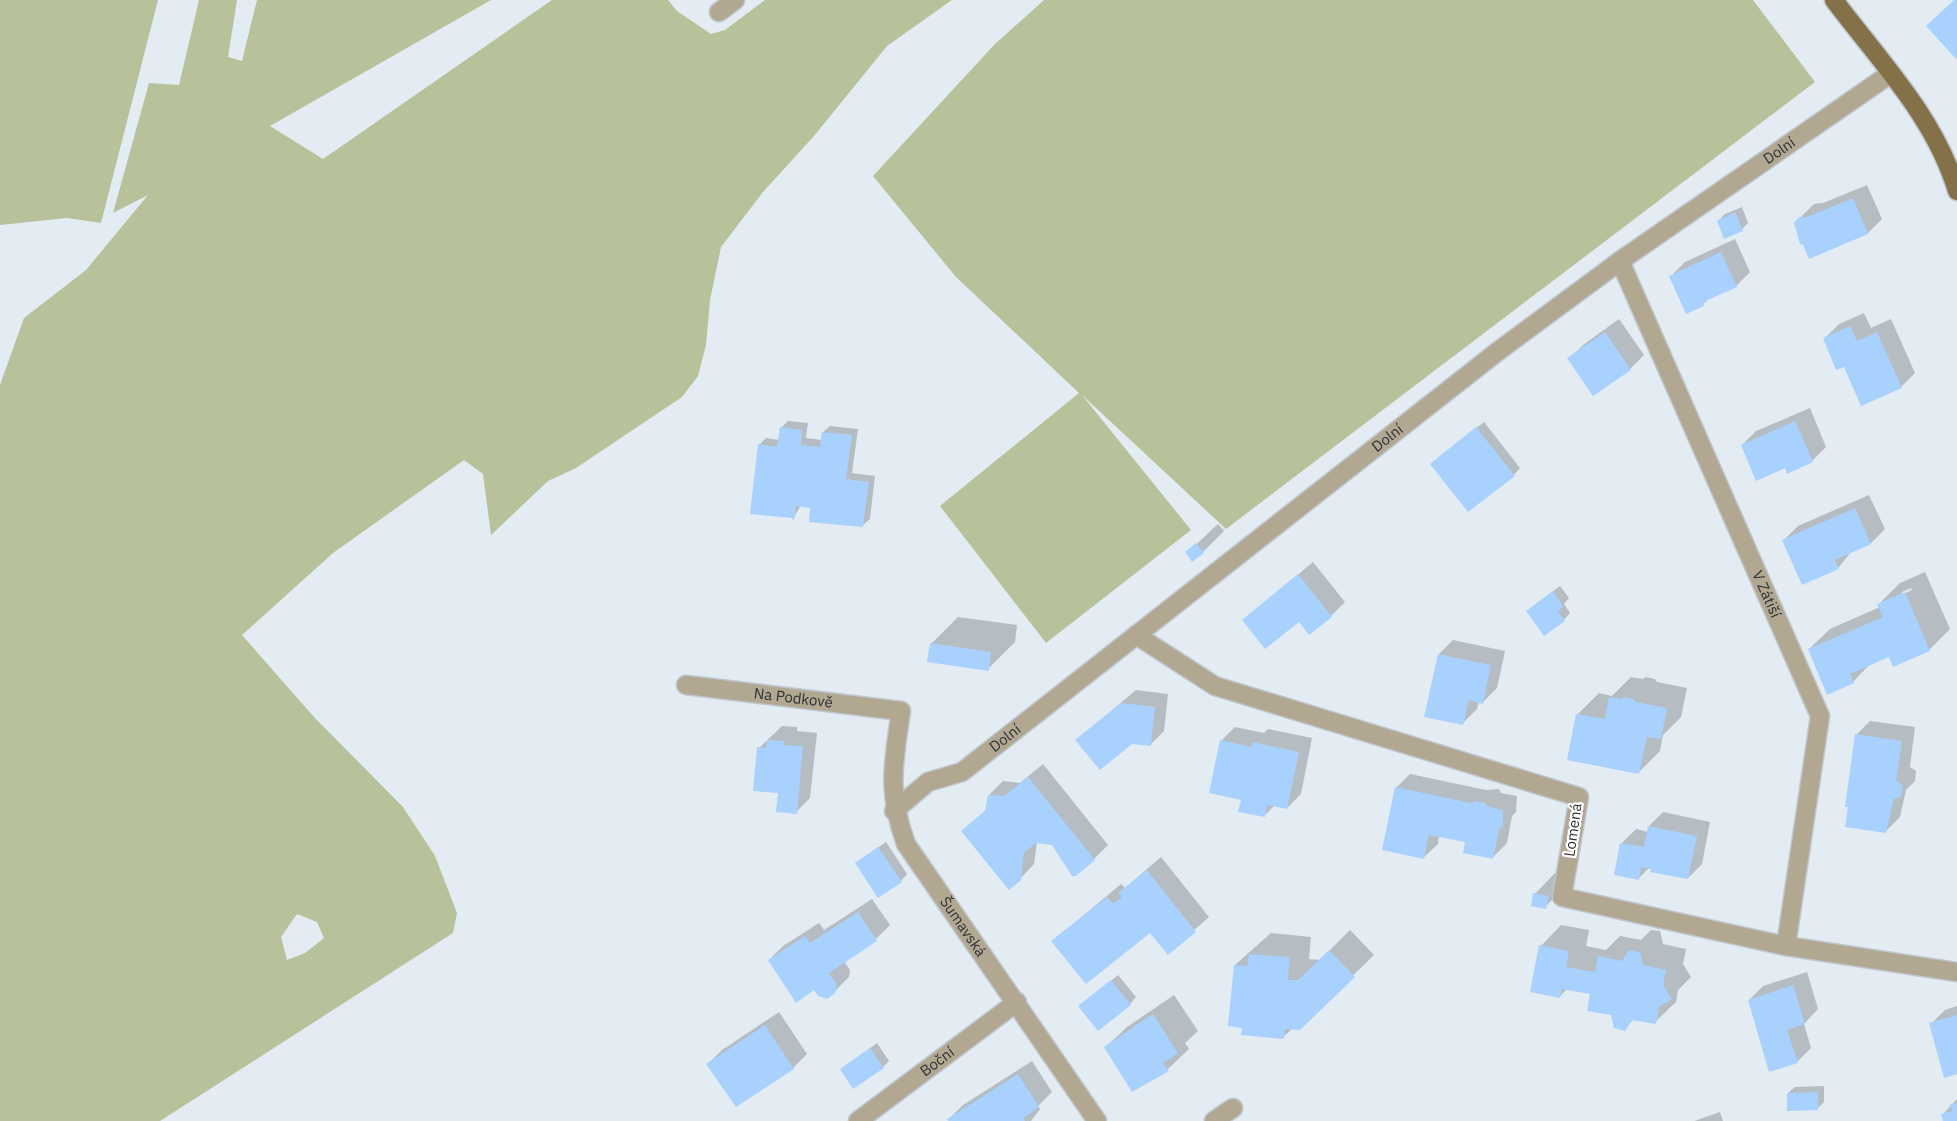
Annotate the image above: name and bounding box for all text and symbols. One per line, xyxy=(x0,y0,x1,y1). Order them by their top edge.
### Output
street label: Dolní xyxy=(1759,132,1799,168)
street label: Dolní xyxy=(1368,419,1407,456)
street label: V Zátiší xyxy=(1748,568,1786,621)
street label: Na Podkově xyxy=(753,683,834,712)
street label: Dolní xyxy=(985,719,1025,756)
street label: Lomená xyxy=(1559,802,1586,858)
street label: Šumavská xyxy=(936,893,991,960)
street label: Boční xyxy=(916,1042,958,1080)

